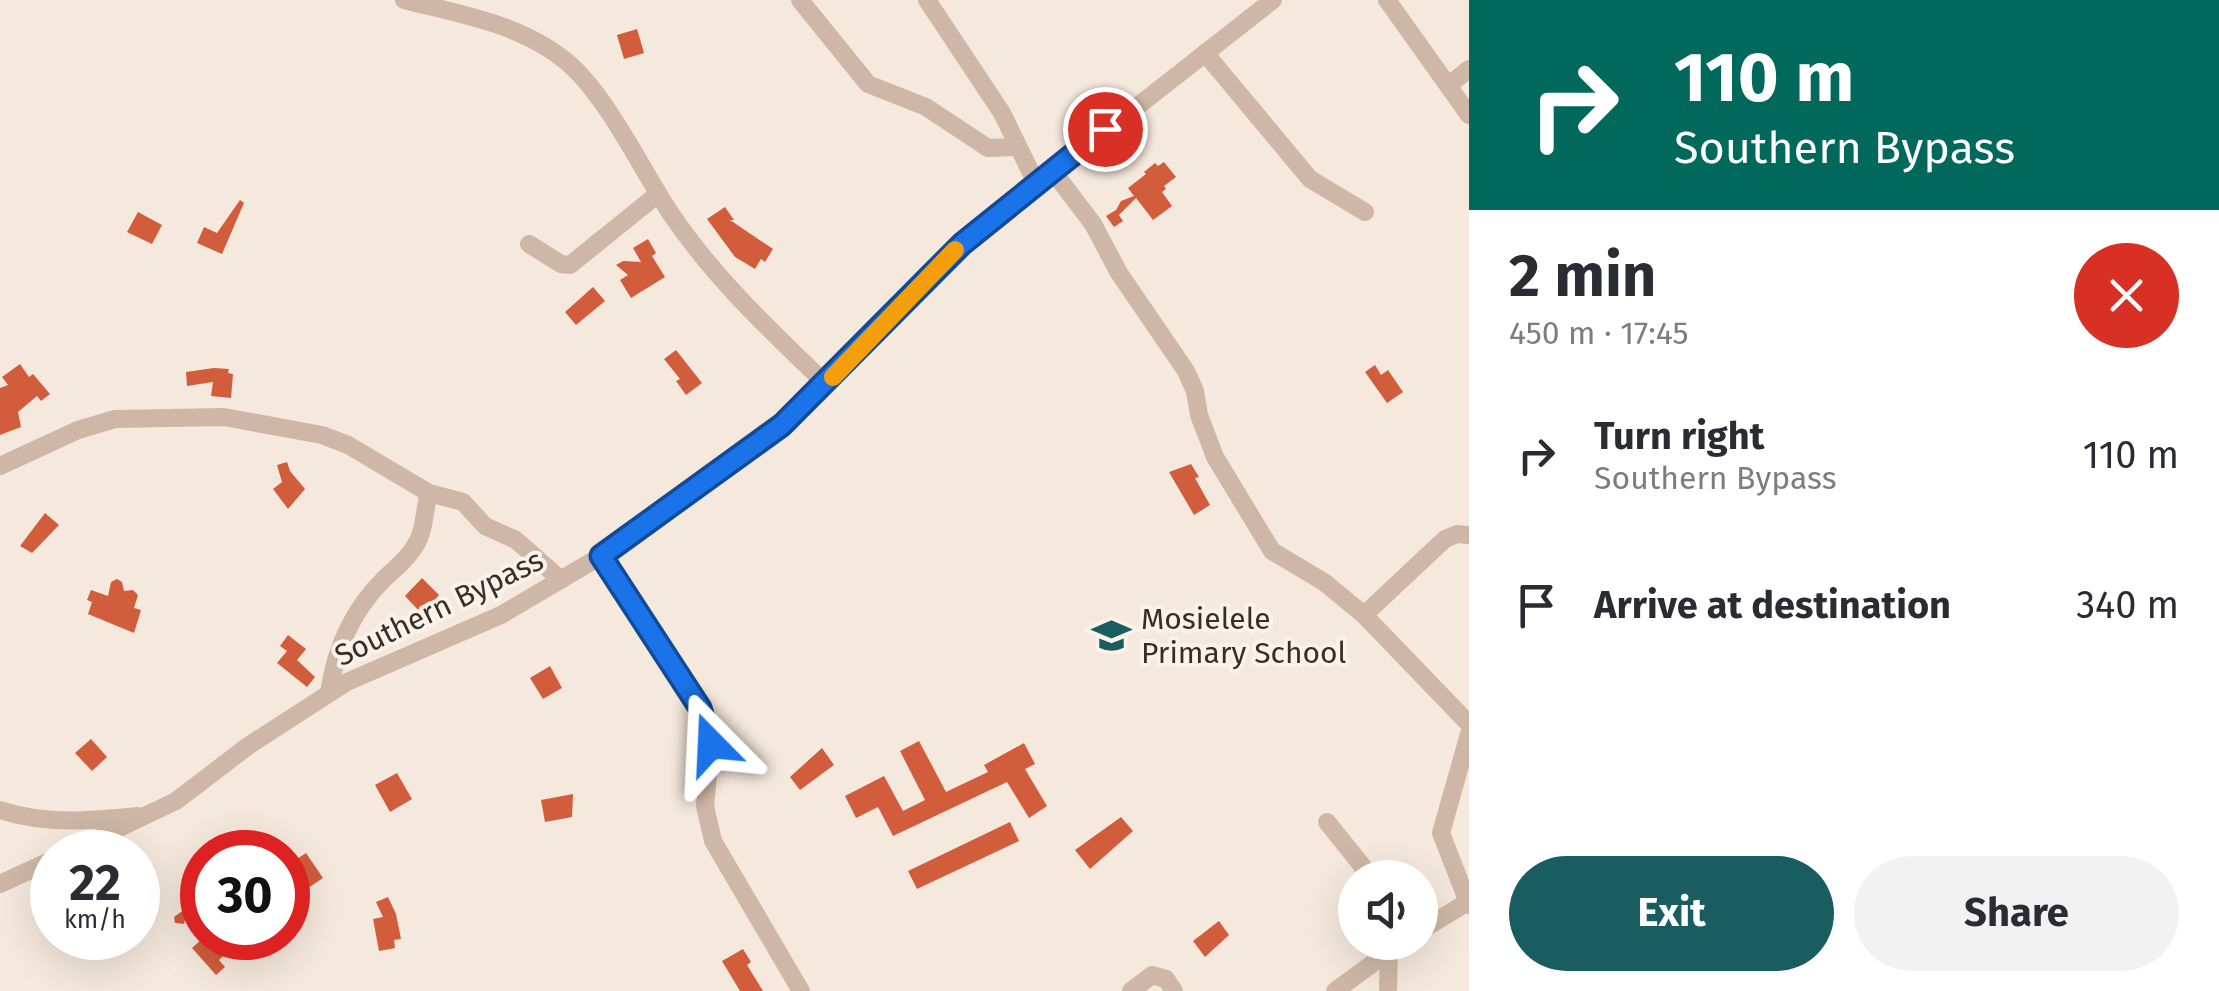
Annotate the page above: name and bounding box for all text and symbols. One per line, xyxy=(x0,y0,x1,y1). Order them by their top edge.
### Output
text: 110 m xyxy=(1674,36,1854,120)
icon: right xyxy=(1509,40,1639,170)
pin xyxy=(1063,87,1148,172)
icon: arrive xyxy=(1078,102,1133,157)
text: Southern Bypass xyxy=(1674,121,2015,175)
text: 2 min xyxy=(1509,240,1656,312)
button: close xyxy=(2074,243,2179,348)
text: 450 m · 17:45 xyxy=(1509,314,1688,352)
text: Turn right xyxy=(1594,413,1764,459)
icon: right xyxy=(1509,428,1564,483)
text: 110 m xyxy=(2083,432,2179,478)
text: Southern Bypass xyxy=(1594,459,1837,497)
street label: Southern Bypass xyxy=(329,542,549,674)
icon: arrive xyxy=(1509,578,1564,633)
text: Arrive at destination xyxy=(1594,582,1951,628)
text: 340 m xyxy=(2076,582,2179,628)
place label: Mosielele Primary School xyxy=(1141,601,1346,671)
school or university icon: Mosielele Primary School xyxy=(1090,615,1132,657)
position arrow xyxy=(659,692,763,796)
speed limit sign: 30 xyxy=(180,830,310,960)
text: 22 xyxy=(69,853,121,913)
button: Exit xyxy=(1509,856,1834,971)
button: Share xyxy=(1854,856,2179,971)
map controls xyxy=(1338,860,1438,960)
button: sound xyxy=(1338,860,1438,960)
text: km/h xyxy=(64,905,126,935)

